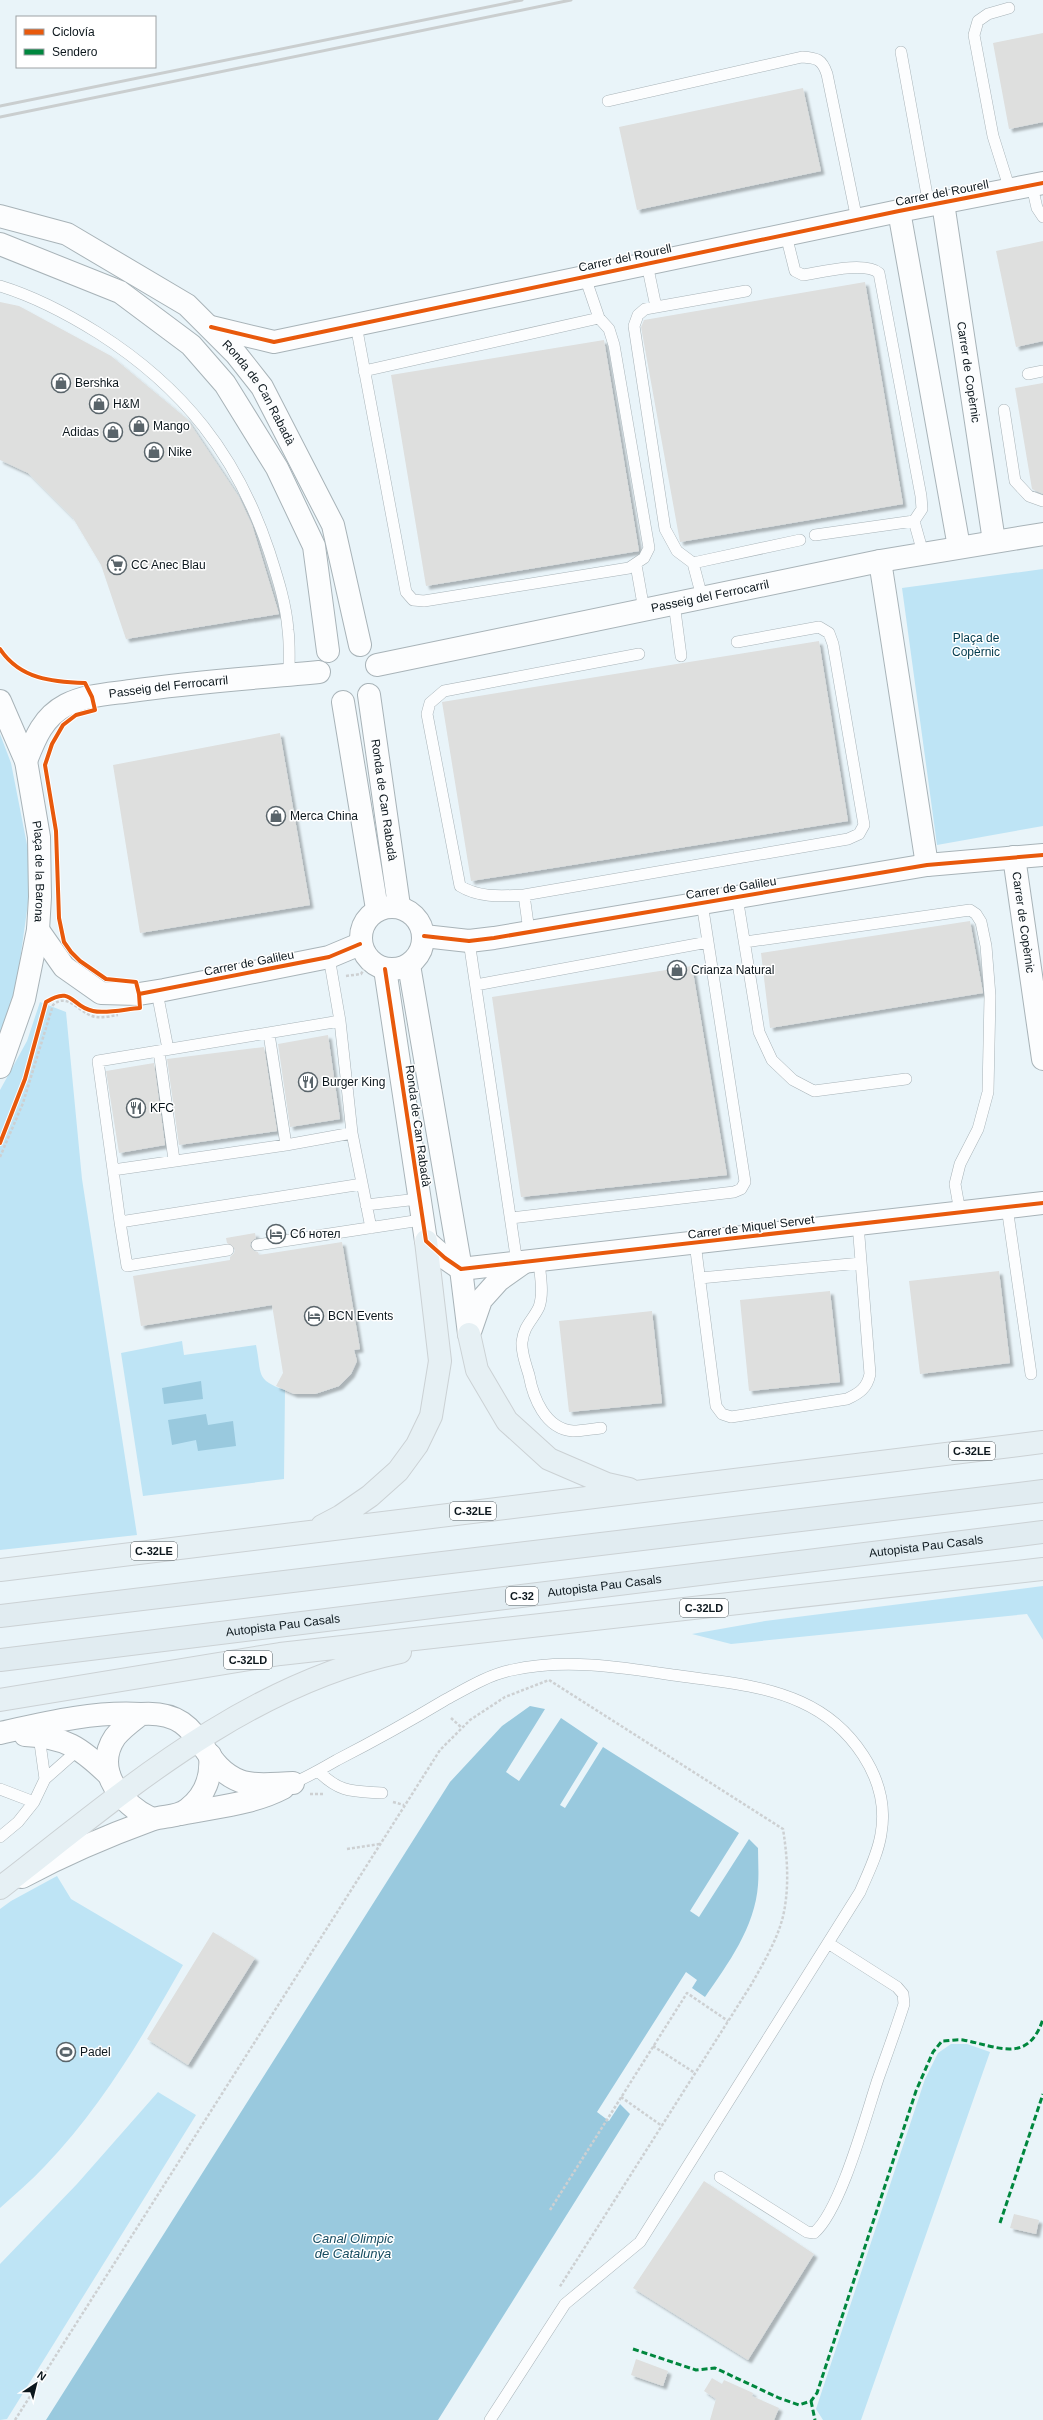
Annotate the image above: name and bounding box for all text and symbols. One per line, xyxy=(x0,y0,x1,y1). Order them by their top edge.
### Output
legend xyxy=(16,16,156,68)
text: Ciclovía xyxy=(52,25,95,39)
text: Sendero xyxy=(52,45,98,59)
street label: Carrer del Rourell xyxy=(894,177,990,209)
street label: Carrer del Rourell xyxy=(577,241,673,275)
street label: Carrer de Copèrnic xyxy=(954,321,983,424)
street label: Ronda de Can Rabadà xyxy=(219,337,298,448)
shop icon: Bershka xyxy=(50,372,72,394)
place label: Bershka xyxy=(75,376,119,390)
shop icon: H&M xyxy=(88,393,110,415)
place label: H&M xyxy=(113,397,140,411)
shop icon: Mango xyxy=(128,415,150,437)
place label: Mango xyxy=(153,419,190,433)
shop icon: Adidas xyxy=(102,421,124,443)
place label: Adidas xyxy=(62,425,99,439)
shop icon: Nike xyxy=(143,441,165,463)
place label: Nike xyxy=(168,445,192,459)
supermarket icon: CC Anec Blau xyxy=(106,554,128,576)
place label: CC Anec Blau xyxy=(131,558,206,572)
street label: Passeig del Ferrocarril xyxy=(650,577,770,615)
park label: Plaça de Copèrnic xyxy=(952,631,1000,659)
street label: Passeig del Ferrocarril xyxy=(108,673,229,701)
street label: Ronda de Can Rabadà xyxy=(368,738,400,862)
shop icon: Merca China xyxy=(265,805,287,827)
place label: Merca China xyxy=(290,809,358,823)
street label: Plaça de la Barona xyxy=(29,820,47,923)
street label: Carrer de Copèrnic xyxy=(1009,871,1038,974)
street label: Carrer de Galileu xyxy=(685,874,777,902)
street label: Carrer de Galileu xyxy=(203,947,295,979)
shop icon: Crianza Natural xyxy=(666,959,688,981)
place label: Crianza Natural xyxy=(691,963,774,977)
street label: Ronda de Can Rabadà xyxy=(403,1064,434,1188)
restaurant icon: Burger King xyxy=(297,1071,319,1093)
place label: Burger King xyxy=(322,1075,385,1089)
restaurant icon: KFC xyxy=(125,1097,147,1119)
place label: KFC xyxy=(150,1101,174,1115)
street label: Carrer de Miquel Servet xyxy=(687,1212,816,1242)
hotel icon: Сб нотел xyxy=(265,1223,287,1245)
place label: Сб нотел xyxy=(290,1227,341,1241)
hotel icon: BCN Events xyxy=(303,1305,325,1327)
place label: BCN Events xyxy=(328,1309,393,1323)
road number: C-32LE xyxy=(949,1442,995,1460)
road number: C-32LE xyxy=(450,1502,496,1520)
street label: Autopista Pau Casals xyxy=(868,1532,984,1560)
road number: C-32LE xyxy=(131,1542,177,1560)
street label: Autopista Pau Casals xyxy=(547,1572,662,1600)
road number: C-32 xyxy=(506,1587,538,1605)
road number: C-32LD xyxy=(680,1599,728,1617)
street label: Autopista Pau Casals xyxy=(225,1611,341,1639)
road number: C-32LD xyxy=(224,1651,272,1669)
sports icon: Padel xyxy=(55,2041,77,2063)
place label: Padel xyxy=(80,2045,111,2059)
water label: Canal Olimpic de Catalunya xyxy=(313,2231,394,2261)
north arrow xyxy=(16,2364,56,2404)
text: N xyxy=(35,2369,48,2383)

